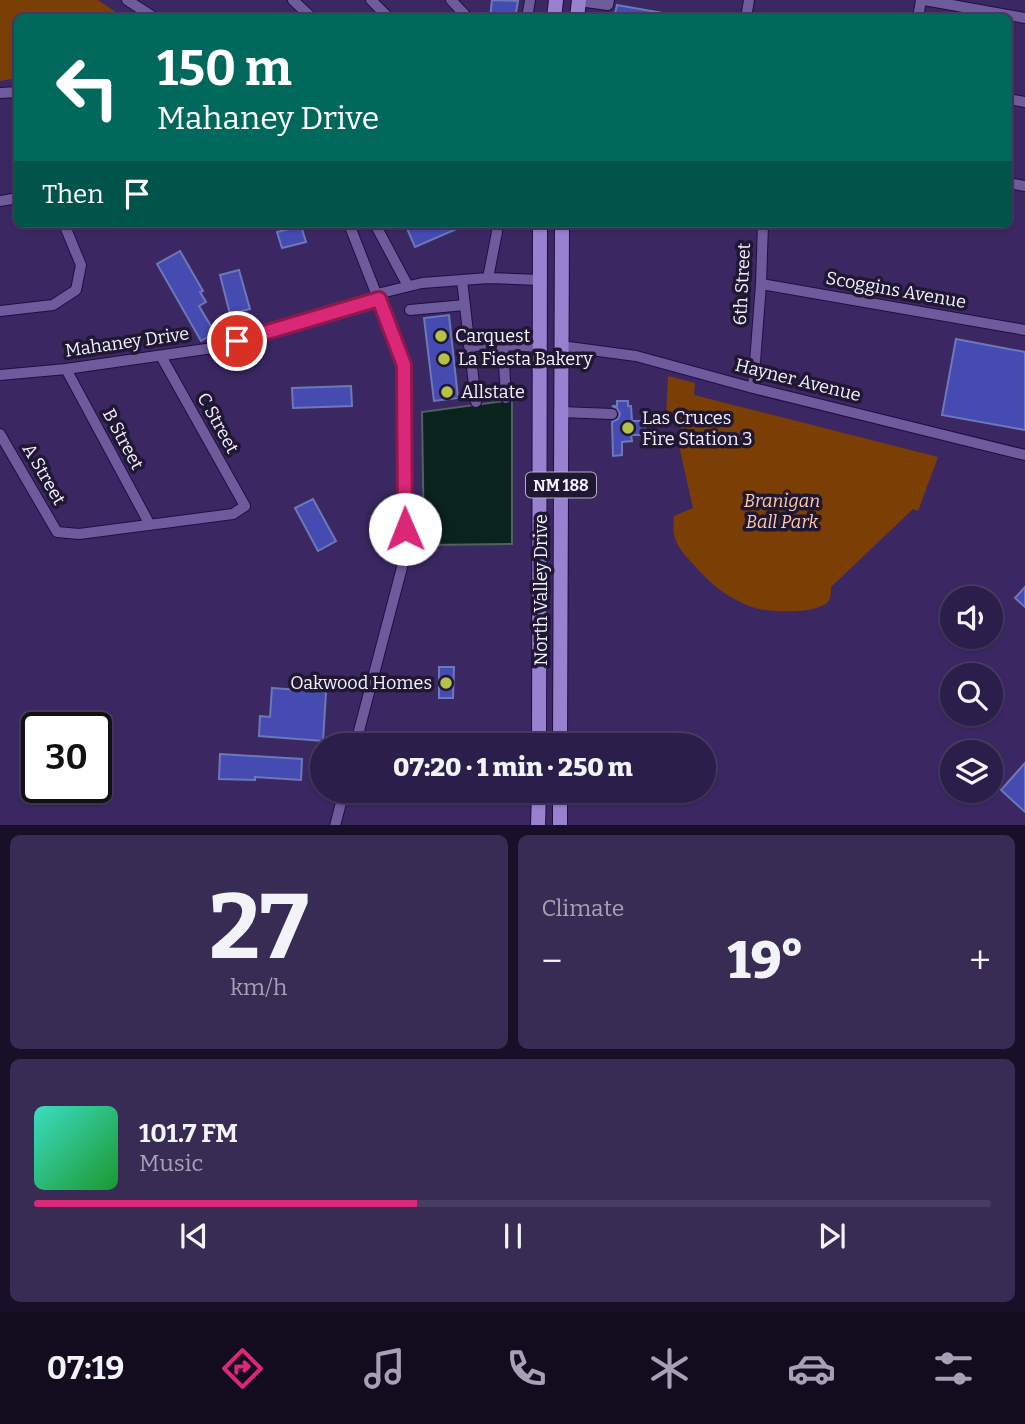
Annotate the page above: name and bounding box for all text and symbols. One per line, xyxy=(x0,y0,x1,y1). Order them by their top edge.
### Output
text: 150 m xyxy=(157,39,292,98)
icon: left xyxy=(42,42,133,133)
text: Mahaney Drive xyxy=(157,99,379,137)
icon: arrive xyxy=(118,175,156,213)
text: Then xyxy=(42,179,104,210)
street label: 6th Street xyxy=(729,242,755,326)
street label: Scoggins Avenue xyxy=(824,267,968,313)
pin xyxy=(207,311,267,371)
street label: Mahaney Drive xyxy=(64,322,190,362)
icon: arrive xyxy=(218,322,256,360)
place label: Carquest xyxy=(455,325,531,347)
marker: Carquest xyxy=(433,328,449,344)
place label: La Fiesta Bakery xyxy=(458,348,593,370)
marker: La Fiesta Bakery xyxy=(436,351,452,367)
street label: Hayner Avenue xyxy=(733,354,863,406)
place label: Allstate xyxy=(461,381,525,403)
marker: Allstate xyxy=(439,384,455,400)
street label: C Street xyxy=(192,389,244,458)
street label: B Street xyxy=(98,405,148,474)
place label: Las Cruces Fire Station 3 xyxy=(642,407,752,450)
marker: Las Cruces Fire Station 3 xyxy=(620,420,636,436)
street label: A Street xyxy=(18,439,71,509)
road number: NM 188 xyxy=(526,472,596,498)
park label: Branigan Ball Park xyxy=(744,490,820,533)
position arrow xyxy=(368,492,442,566)
street label: North Valley Drive xyxy=(530,514,552,666)
map controls xyxy=(940,586,1003,803)
button: sound xyxy=(940,586,1003,649)
button: search xyxy=(940,663,1003,726)
place label: Oakwood Homes xyxy=(290,672,432,694)
marker: Oakwood Homes xyxy=(438,675,454,691)
speed limit sign: 30 xyxy=(21,712,112,803)
button: layers xyxy=(940,740,1003,803)
text: 07:20 · 1 min · 250 m xyxy=(393,752,633,783)
text: 27 xyxy=(209,873,309,982)
text: Climate xyxy=(542,894,624,922)
text: 19° xyxy=(728,929,804,992)
text: − xyxy=(542,938,562,984)
text: + xyxy=(969,938,991,984)
text: km/h xyxy=(230,973,287,1001)
text: 101.7 FM xyxy=(139,1118,238,1149)
text: Music xyxy=(139,1149,203,1177)
icon: previous xyxy=(175,1217,213,1255)
icon: pause xyxy=(494,1217,532,1255)
icon: next xyxy=(813,1217,851,1255)
icon: directions xyxy=(218,1344,267,1393)
icon: music xyxy=(360,1344,409,1393)
icon: phone xyxy=(502,1344,551,1393)
icon: climate xyxy=(645,1344,694,1393)
icon: car xyxy=(787,1344,836,1393)
icon: filters xyxy=(929,1344,978,1393)
text: 07:19 xyxy=(47,1349,124,1387)

